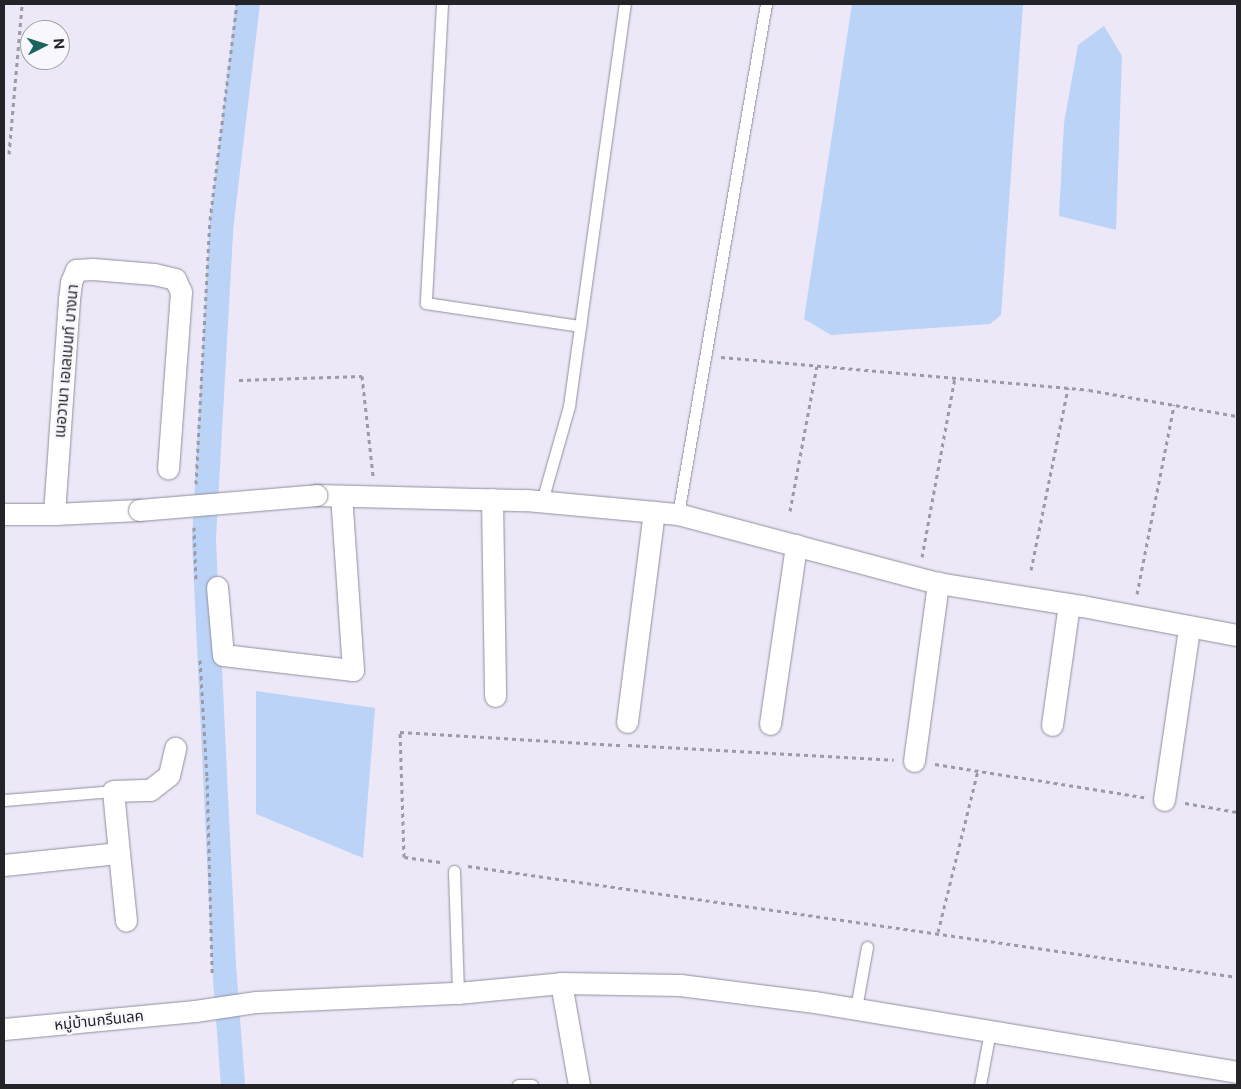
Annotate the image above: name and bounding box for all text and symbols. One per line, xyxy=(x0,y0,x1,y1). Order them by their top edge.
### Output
north arrow xyxy=(20,20,70,70)
text: N xyxy=(50,38,67,50)
street label: เนอวานา เอเลเมนท์ บางนา xyxy=(50,283,82,439)
street label: หมู่บ้านกรีนเลค xyxy=(53,1006,145,1034)

